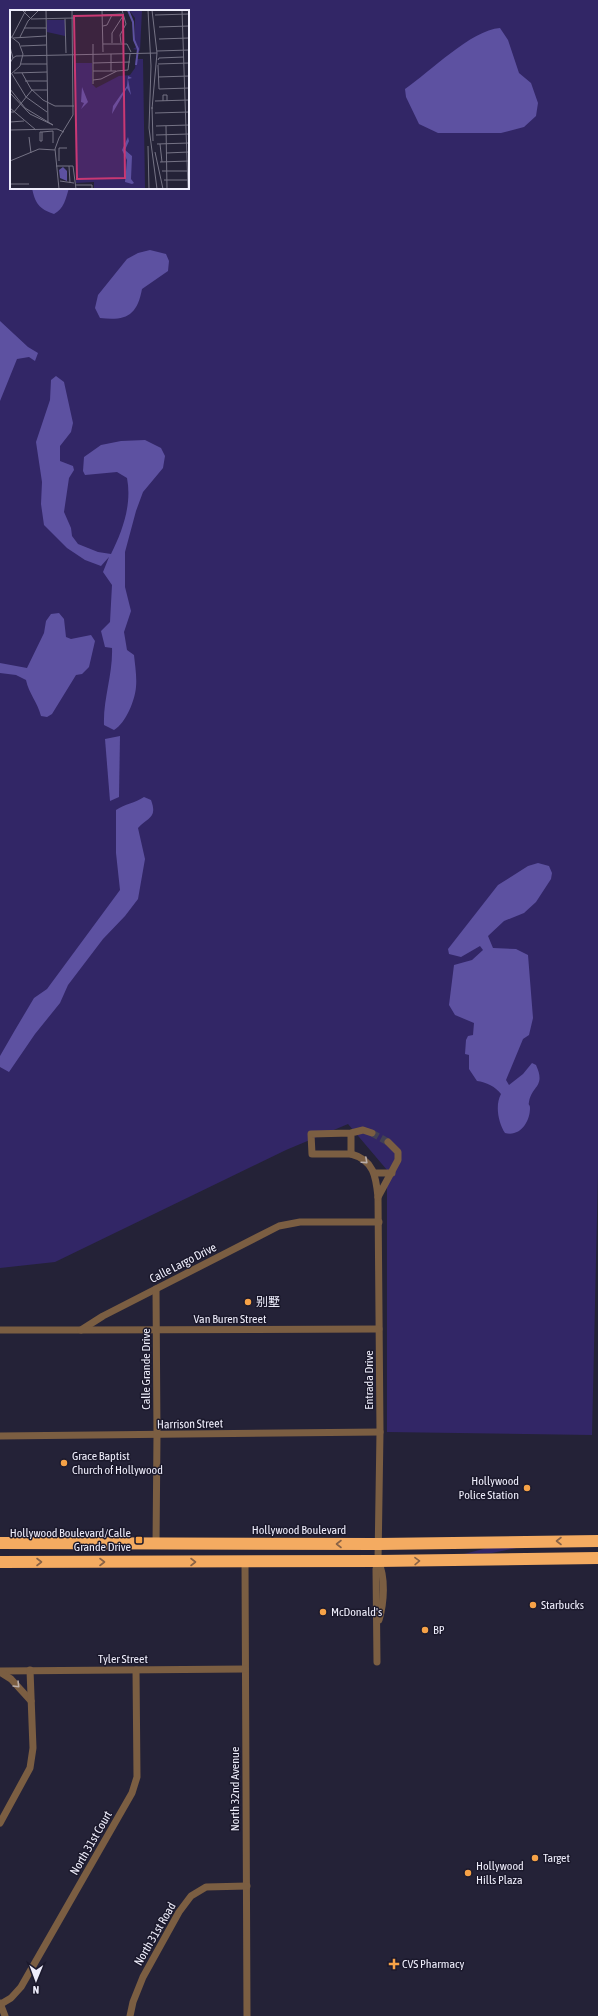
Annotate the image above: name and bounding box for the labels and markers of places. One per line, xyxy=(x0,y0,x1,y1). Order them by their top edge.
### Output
place label: 别墅 xyxy=(256,1295,280,1309)
marker: 别墅 xyxy=(243,1297,253,1307)
place label: Grace Baptist Church of Hollywood xyxy=(72,1449,163,1477)
marker: Grace Baptist Church of Hollywood xyxy=(59,1458,69,1468)
place label: Hollywood Police Station xyxy=(458,1474,519,1502)
marker: Hollywood Police Station xyxy=(522,1483,532,1493)
place label: Hollywood Boulevard/Calle Grande Drive xyxy=(10,1526,131,1554)
marker: Hollywood Boulevard/Calle Grande Drive xyxy=(134,1535,144,1545)
place label: Starbucks xyxy=(541,1598,584,1612)
marker: Starbucks xyxy=(528,1600,538,1610)
place label: McDonald's xyxy=(331,1605,382,1619)
marker: McDonald's xyxy=(318,1607,328,1617)
place label: BP xyxy=(433,1623,445,1637)
marker: BP xyxy=(420,1625,430,1635)
place label: Target xyxy=(543,1851,571,1865)
marker: Target xyxy=(530,1853,540,1863)
place label: Hollywood Hills Plaza xyxy=(476,1859,524,1887)
marker: Hollywood Hills Plaza xyxy=(463,1868,473,1878)
place label: CVS Pharmacy xyxy=(402,1957,464,1971)
marker: CVS Pharmacy xyxy=(389,1959,399,1969)

